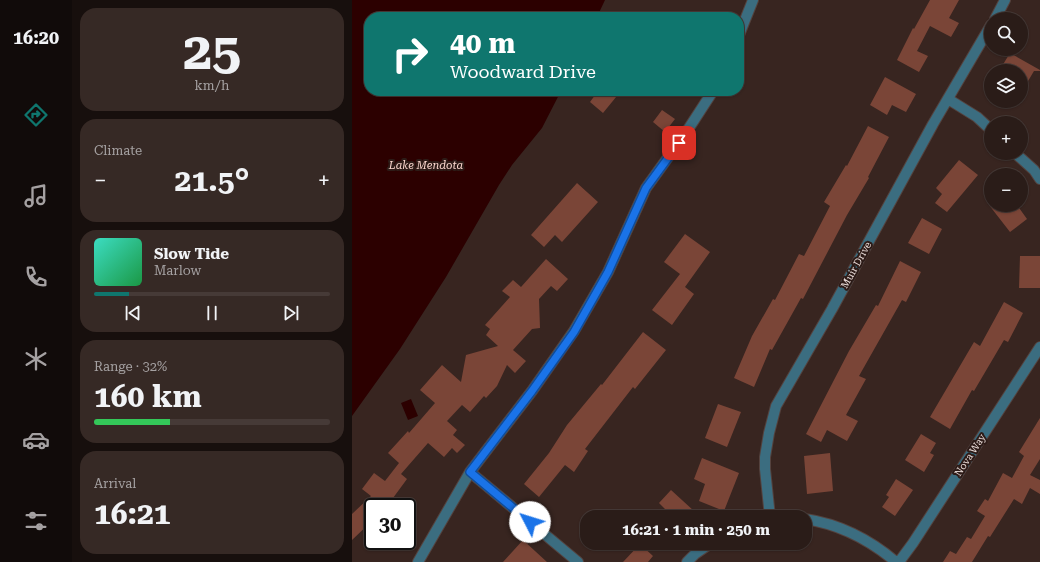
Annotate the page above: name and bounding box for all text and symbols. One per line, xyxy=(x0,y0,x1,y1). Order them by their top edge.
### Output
map controls xyxy=(984,12,1028,212)
button: search xyxy=(984,12,1028,56)
text: 25 xyxy=(183,21,241,82)
text: 16:20 xyxy=(13,27,59,48)
text: 40 m xyxy=(450,27,515,60)
icon: right xyxy=(384,28,436,80)
text: Woodward Drive xyxy=(450,61,596,82)
button: layers xyxy=(984,64,1028,108)
text: km/h xyxy=(195,78,229,93)
icon: directions xyxy=(22,101,50,129)
button: + xyxy=(984,116,1028,160)
pin xyxy=(662,126,696,160)
icon: arrive xyxy=(668,132,690,154)
text: Climate xyxy=(94,143,142,158)
water label: Lake Mendota xyxy=(388,159,464,172)
text: 21.5° xyxy=(175,163,249,198)
text: − xyxy=(94,168,106,193)
text: + xyxy=(318,168,330,193)
button: − xyxy=(984,168,1028,212)
icon: music xyxy=(22,182,50,210)
street label: Muir Drive xyxy=(839,239,874,290)
text: Slow Tide xyxy=(154,245,229,263)
icon: phone xyxy=(22,263,50,291)
text: Marlow xyxy=(154,263,201,278)
icon: previous xyxy=(122,302,144,324)
icon: pause xyxy=(201,302,223,324)
icon: next xyxy=(280,302,302,324)
icon: climate xyxy=(22,345,50,373)
text: Range · 32% xyxy=(94,359,167,374)
text: 160 km xyxy=(94,379,202,414)
icon: car xyxy=(22,426,50,454)
street label: Nova Way xyxy=(952,432,988,478)
text: Arrival xyxy=(94,476,136,491)
text: 16:21 xyxy=(94,496,171,531)
speed limit sign: 30 xyxy=(364,498,416,550)
position arrow xyxy=(509,501,551,543)
icon: filters xyxy=(22,507,50,535)
text: 16:21 · 1 min · 250 m xyxy=(622,521,770,539)

